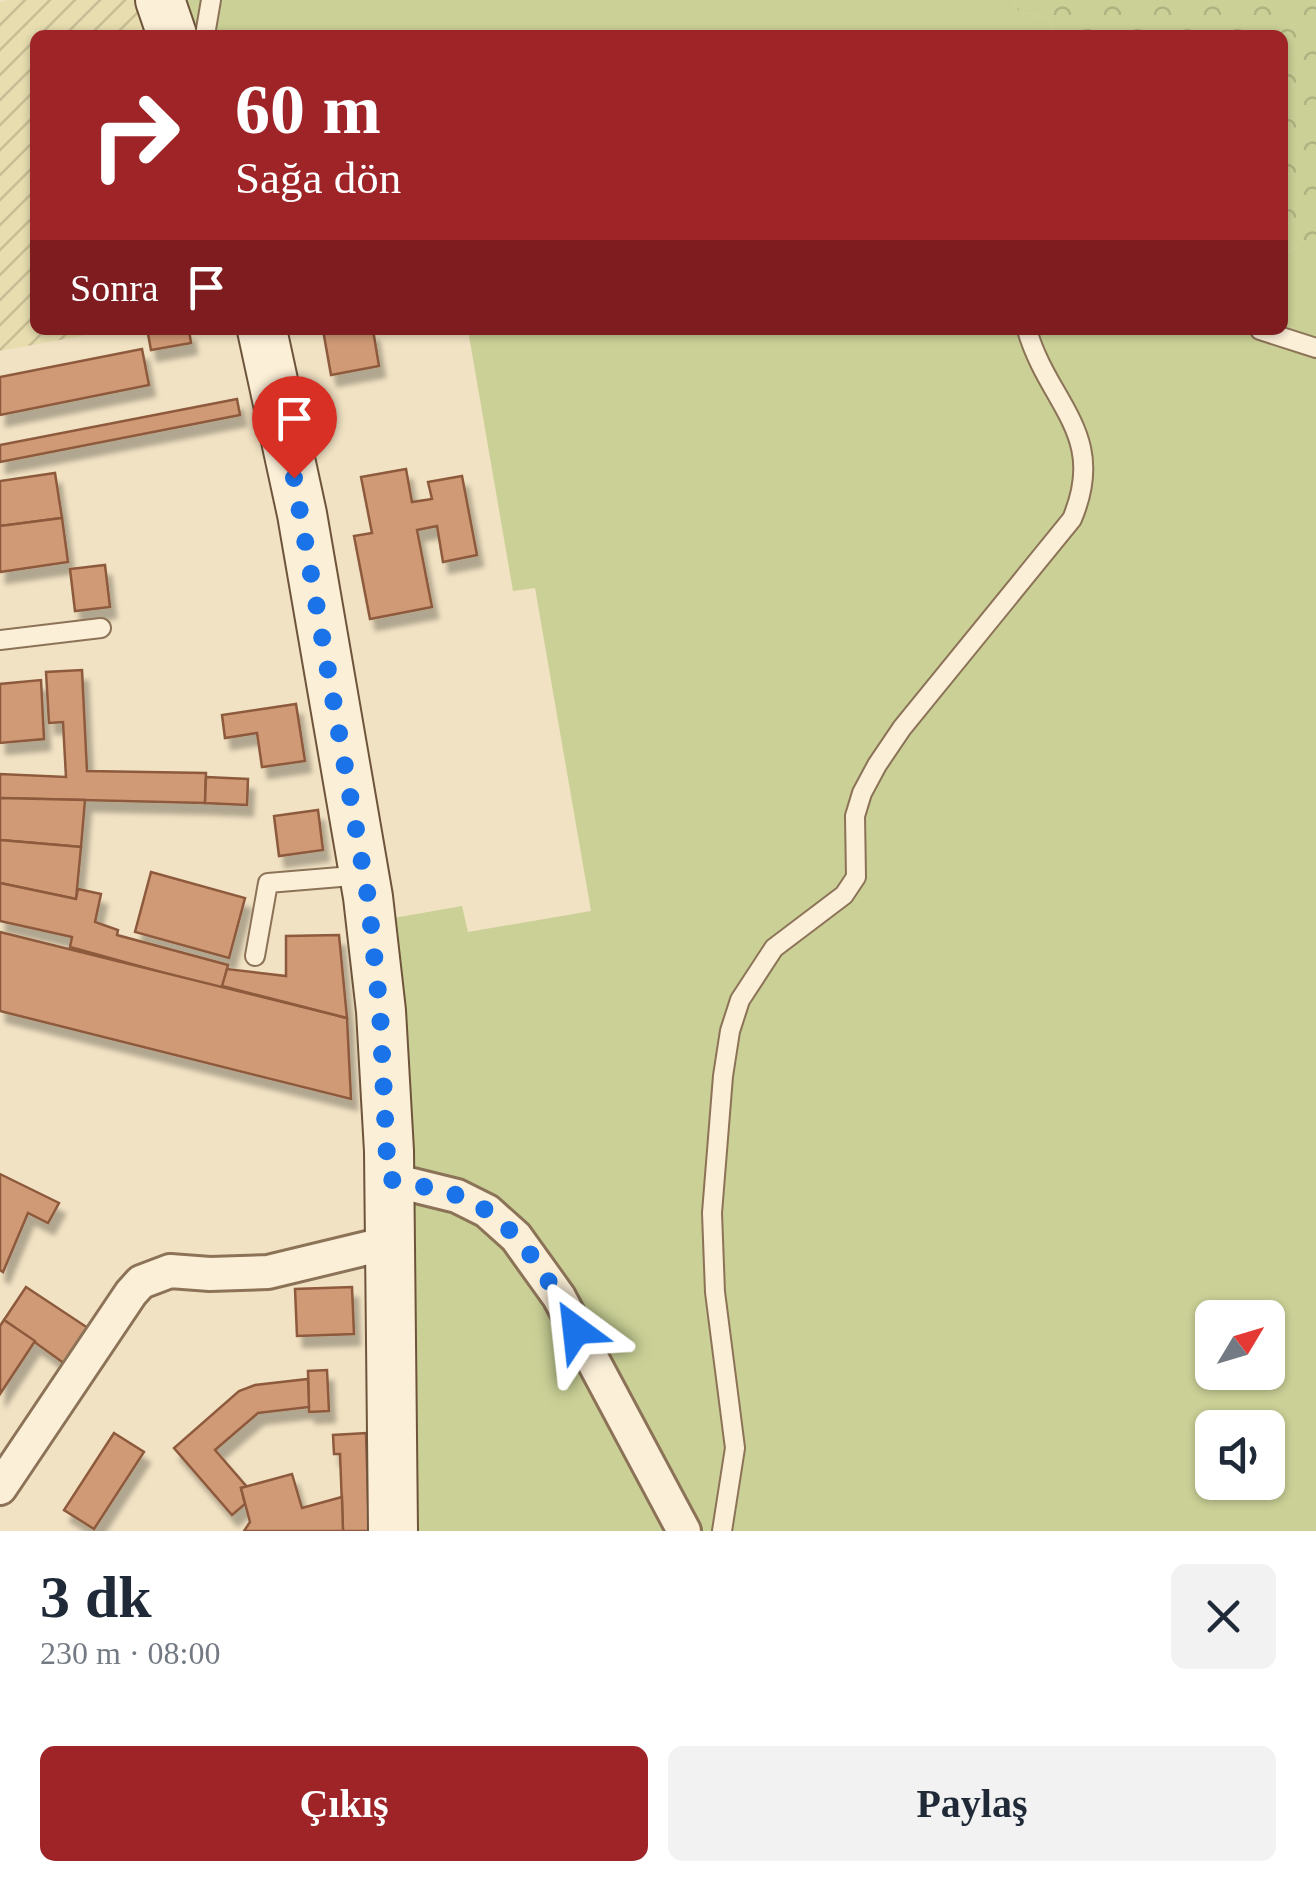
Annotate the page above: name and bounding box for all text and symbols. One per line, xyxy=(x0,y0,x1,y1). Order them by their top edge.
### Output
icon: right xyxy=(70,70,200,200)
text: 60 m xyxy=(235,71,381,148)
text: Sağa dön xyxy=(235,153,401,203)
icon: arrive xyxy=(179,260,234,315)
text: Sonra xyxy=(70,267,159,309)
pin xyxy=(252,376,337,479)
icon: arrive xyxy=(267,391,322,446)
position arrow xyxy=(524,1278,628,1382)
north arrow xyxy=(1195,1300,1285,1390)
map controls xyxy=(1195,1300,1285,1500)
button: sound xyxy=(1195,1410,1285,1500)
text: 3 dk xyxy=(40,1564,152,1630)
button: close xyxy=(1171,1564,1276,1669)
text: 230 m · 08:00 xyxy=(40,1635,220,1671)
button: Çıkış xyxy=(40,1746,648,1861)
button: Paylaş xyxy=(668,1746,1276,1861)

